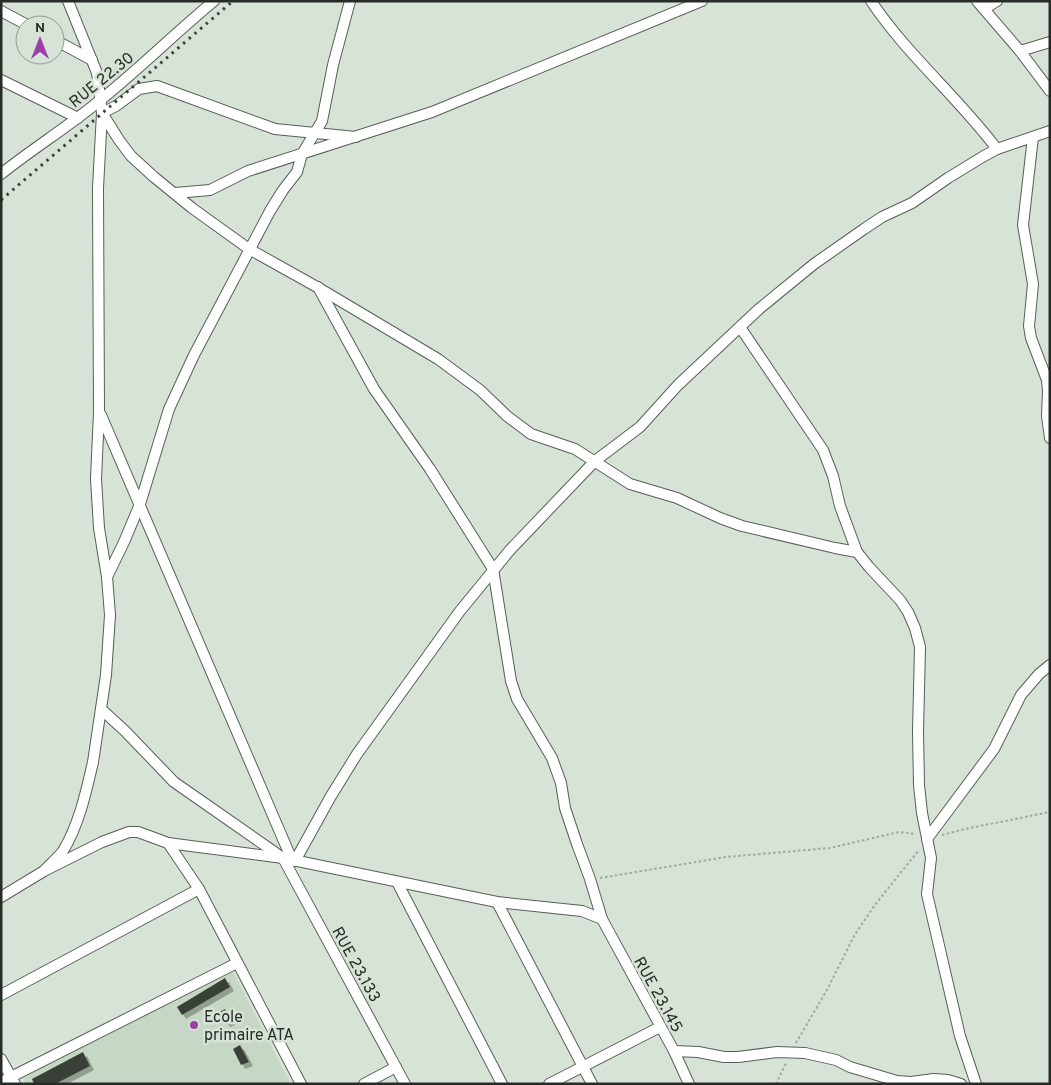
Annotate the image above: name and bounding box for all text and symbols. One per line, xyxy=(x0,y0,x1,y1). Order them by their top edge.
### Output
north arrow xyxy=(15,15,65,65)
text: N xyxy=(35,20,45,37)
street label: RUE 22.30 xyxy=(66,48,139,113)
street label: RUE 23.133 xyxy=(326,924,384,1006)
street label: RUE 23.145 xyxy=(628,954,686,1036)
place label: Ecole primaire ATA xyxy=(204,1008,294,1046)
marker: Ecole primaire ATA xyxy=(188,1019,200,1031)

